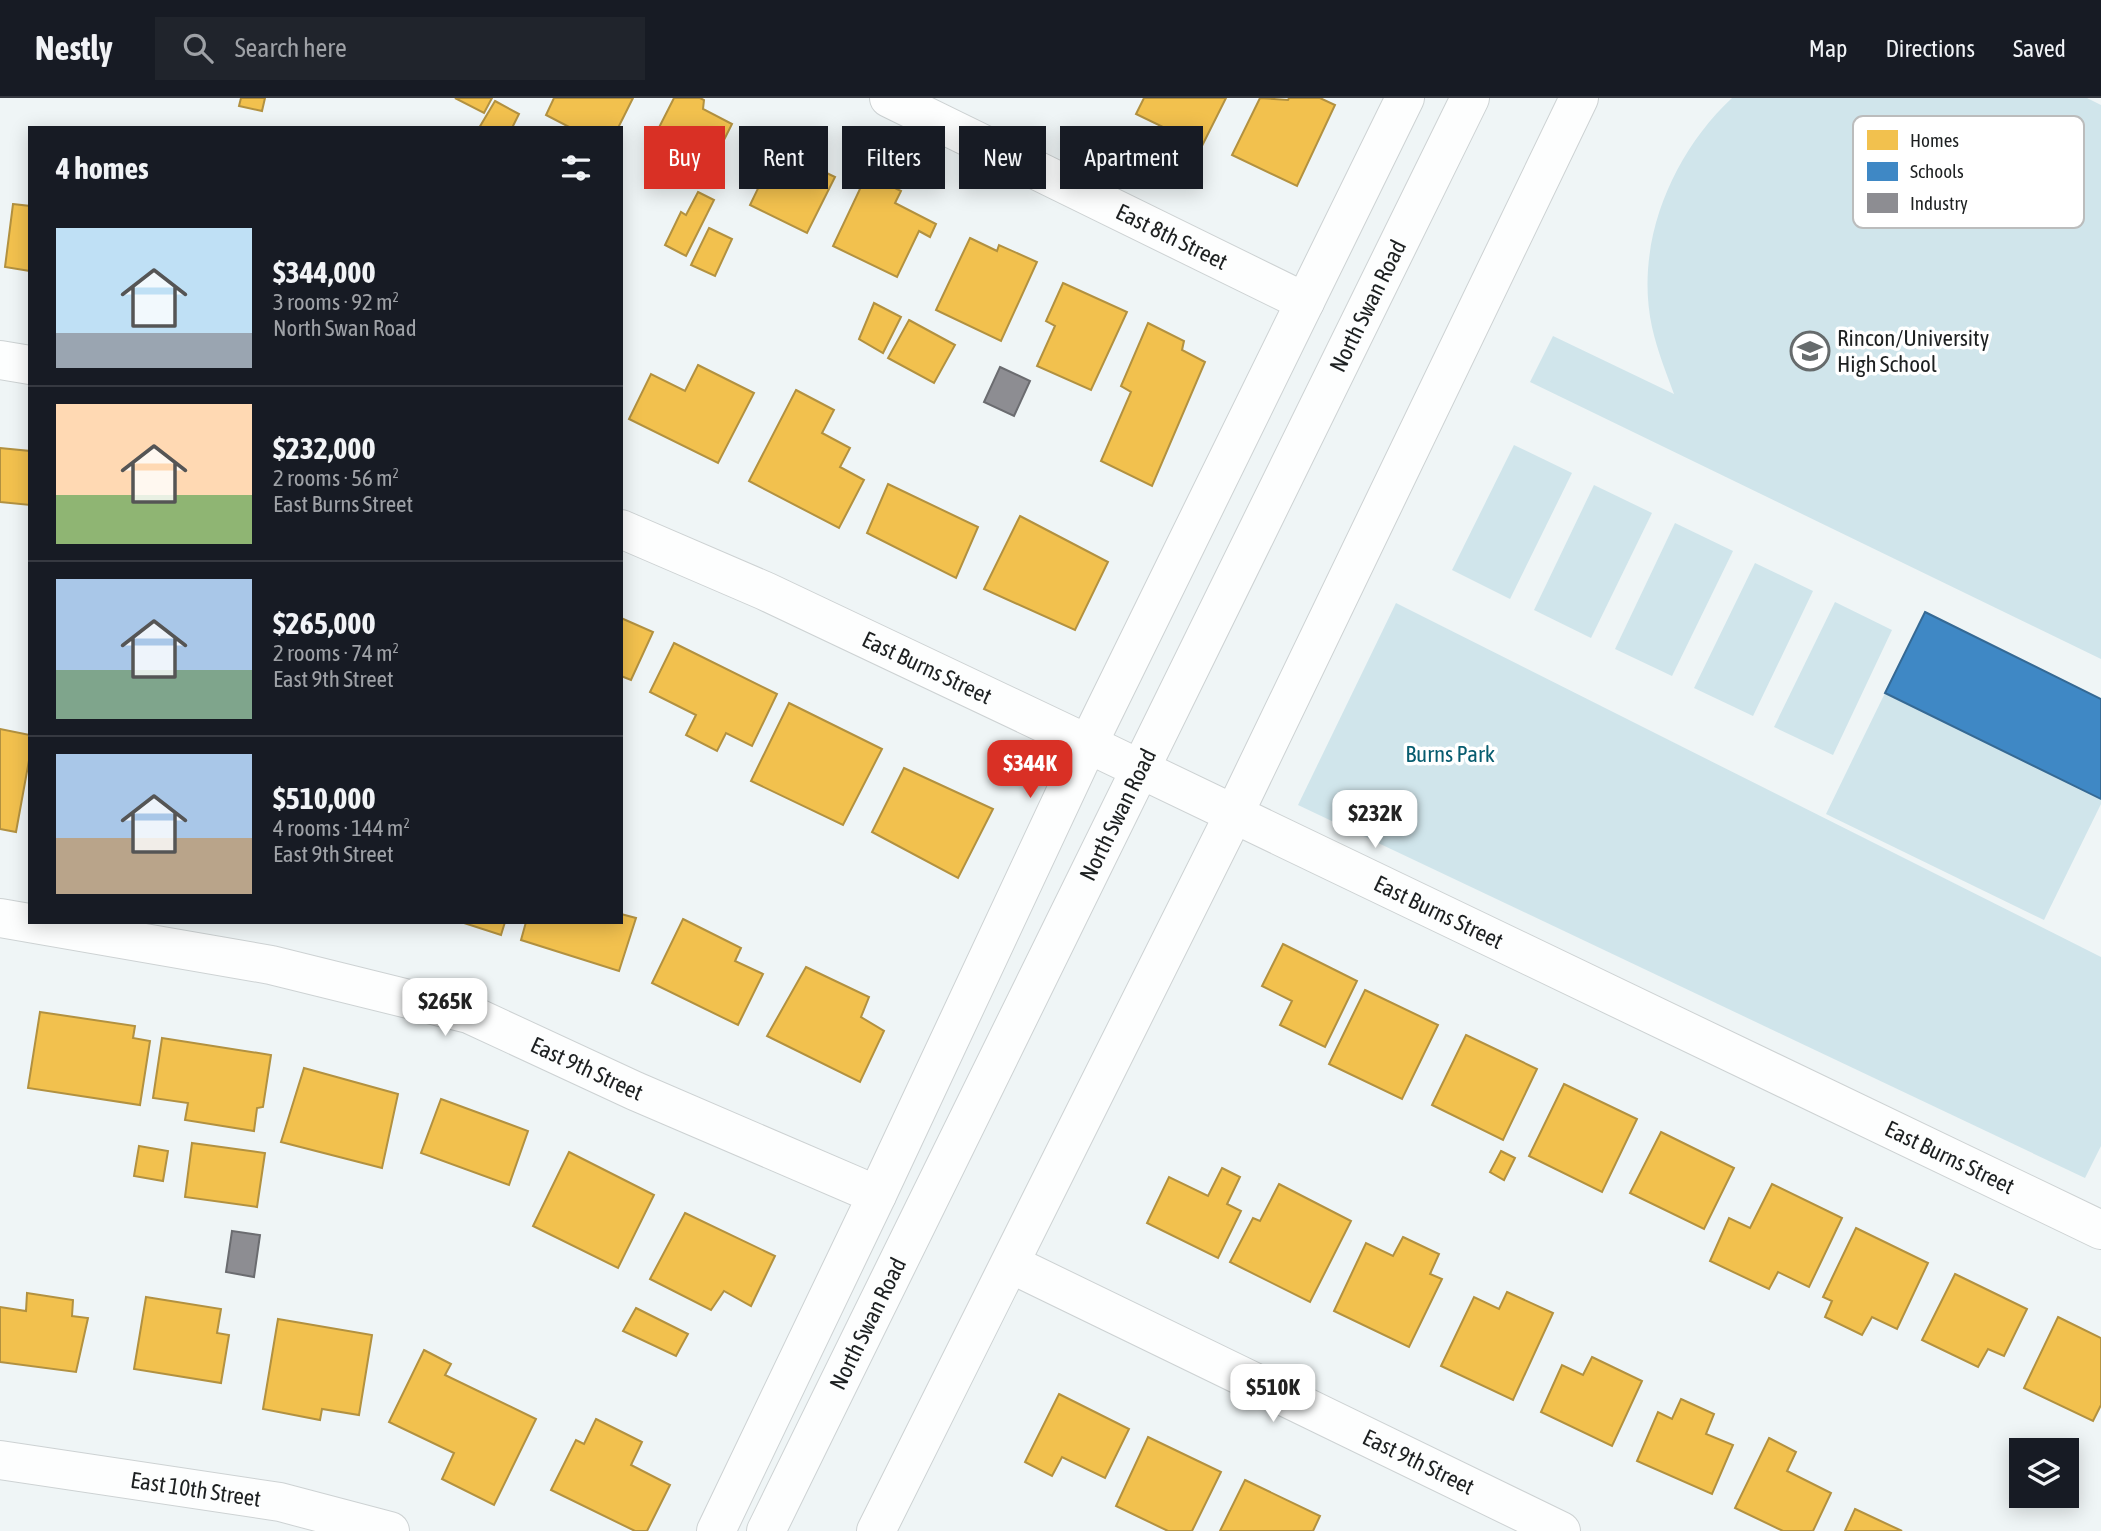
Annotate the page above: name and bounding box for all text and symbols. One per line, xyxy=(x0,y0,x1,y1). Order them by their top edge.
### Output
search box xyxy=(155,17,645,80)
text: Nestly xyxy=(35,29,113,67)
icon: search xyxy=(179,29,217,67)
text: Search here xyxy=(235,33,347,63)
text: Map xyxy=(1809,35,1847,62)
text: Directions xyxy=(1885,35,1975,62)
text: Saved xyxy=(2013,35,2066,62)
legend xyxy=(1853,116,2084,228)
chip: Buy xyxy=(644,126,725,189)
chip: Rent xyxy=(739,126,828,189)
chip: Filters xyxy=(842,126,945,189)
chip: New xyxy=(959,126,1046,189)
chip: Apartment xyxy=(1060,126,1203,189)
text: Homes xyxy=(1910,129,1959,151)
icon: filters xyxy=(557,149,595,187)
text: 4 homes xyxy=(56,151,149,185)
text: Schools xyxy=(1910,160,1964,182)
text: Industry xyxy=(1910,192,1968,214)
street label: East 8th Street xyxy=(1112,198,1232,275)
street label: North Swan Road xyxy=(1325,236,1411,376)
text: $344,000 xyxy=(273,255,376,289)
icon: home xyxy=(112,256,196,340)
text: 3 rooms · 92 m² xyxy=(273,289,399,315)
text: North Swan Road xyxy=(273,315,417,341)
place label: Rincon/University High School xyxy=(1837,325,1989,377)
school or university icon: Rincon/University High School xyxy=(1789,330,1831,372)
text: $232,000 xyxy=(273,431,376,465)
icon: home xyxy=(112,432,196,516)
text: 2 rooms · 56 m² xyxy=(273,465,399,491)
text: East Burns Street xyxy=(273,491,413,517)
text: $265,000 xyxy=(273,606,376,640)
icon: home xyxy=(112,607,196,691)
street label: East Burns Street xyxy=(858,626,996,709)
text: 2 rooms · 74 m² xyxy=(273,640,399,666)
text: East 9th Street xyxy=(273,666,394,692)
pin: $344K xyxy=(981,740,1079,800)
park label: Burns Park xyxy=(1405,741,1495,767)
street label: North Swan Road xyxy=(1075,745,1161,885)
text: $344K xyxy=(1003,750,1057,776)
text: $510,000 xyxy=(273,781,376,815)
icon: home xyxy=(112,782,196,866)
pin: $232K xyxy=(1326,790,1424,850)
text: $232K xyxy=(1348,800,1402,826)
text: 4 rooms · 144 m² xyxy=(273,815,410,841)
text: East 9th Street xyxy=(273,841,394,867)
street label: East Burns Street xyxy=(1370,870,1507,954)
pin: $265K xyxy=(396,978,494,1038)
text: $265K xyxy=(418,988,472,1014)
street label: East 9th Street xyxy=(527,1032,647,1106)
street label: East Burns Street xyxy=(1881,1115,2019,1199)
street label: North Swan Road xyxy=(824,1253,911,1394)
pin: $510K xyxy=(1224,1364,1322,1424)
text: $510K xyxy=(1246,1374,1300,1400)
street label: East 9th Street xyxy=(1359,1424,1478,1500)
map controls xyxy=(2009,1438,2079,1508)
button: layers xyxy=(2009,1438,2079,1508)
street label: East 10th Street xyxy=(129,1467,263,1512)

